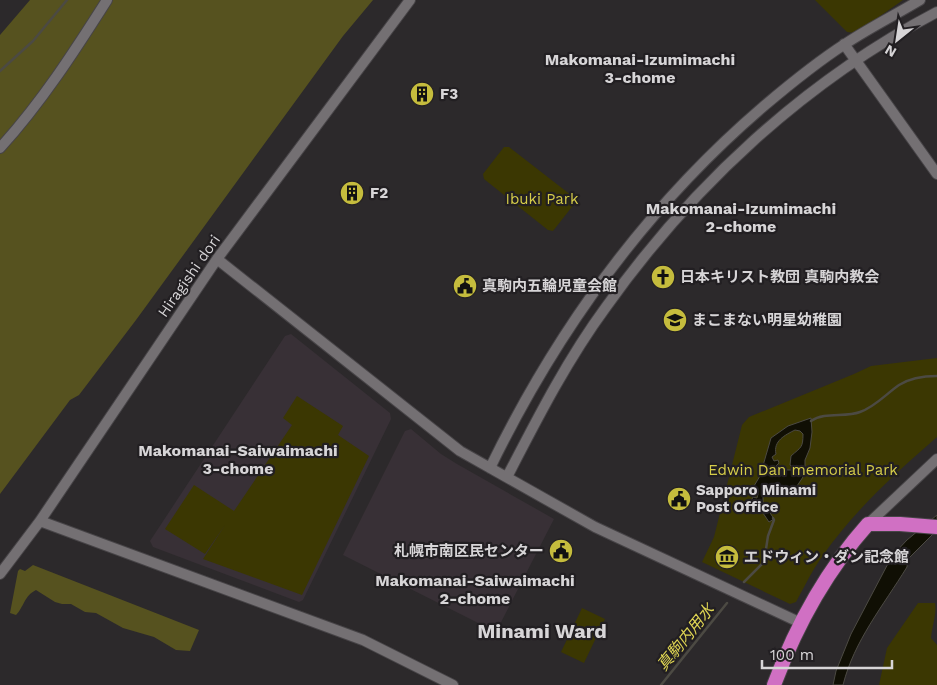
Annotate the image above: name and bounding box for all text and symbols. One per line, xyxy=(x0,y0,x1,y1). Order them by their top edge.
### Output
north arrow xyxy=(872,15,922,65)
text: N xyxy=(882,42,899,61)
district label: Makomanai-Izumimachi 3-chome xyxy=(545,50,735,87)
building icon: F3 xyxy=(409,81,435,107)
place label: F3 xyxy=(440,85,458,103)
building icon: F2 xyxy=(339,180,365,206)
place label: F2 xyxy=(370,184,388,202)
park label: Ibuki Park xyxy=(506,190,579,208)
district label: Makomanai-Izumimachi 2-chome xyxy=(646,199,836,236)
street label: Hiragishi dori xyxy=(154,231,224,321)
church icon: 日本キリスト教団 真駒内教会 xyxy=(650,264,676,290)
place label: 日本キリスト教団 真駒内教会 xyxy=(680,268,879,286)
public building icon: 真駒内五輪児童会館 xyxy=(452,273,478,299)
place label: 真駒内五輪児童会館 xyxy=(482,277,617,295)
school or university icon: まこまない明星幼稚園 xyxy=(662,307,688,333)
place label: まこまない明星幼稚園 xyxy=(692,311,842,329)
district label: Makomanai-Saiwaimachi 3-chome xyxy=(138,441,338,478)
park label: Edwin Dan memorial Park xyxy=(708,461,898,479)
place label: Sapporo Minami Post Office xyxy=(696,481,816,516)
public building icon: Sapporo Minami Post Office xyxy=(666,486,692,512)
public building icon: 札幌市南区民センター xyxy=(548,538,574,564)
place label: 札幌市南区民センター xyxy=(394,542,544,560)
museum icon: エドウィン・ダン記念館 xyxy=(714,544,740,570)
place label: エドウィン・ダン記念館 xyxy=(744,548,909,566)
district label: Makomanai-Saiwaimachi 2-chome xyxy=(375,571,575,608)
water label: 真駒内用水 xyxy=(653,599,719,674)
district label: Minami Ward xyxy=(477,619,607,643)
scale bar xyxy=(762,638,892,670)
text: 100 m xyxy=(770,646,814,664)

